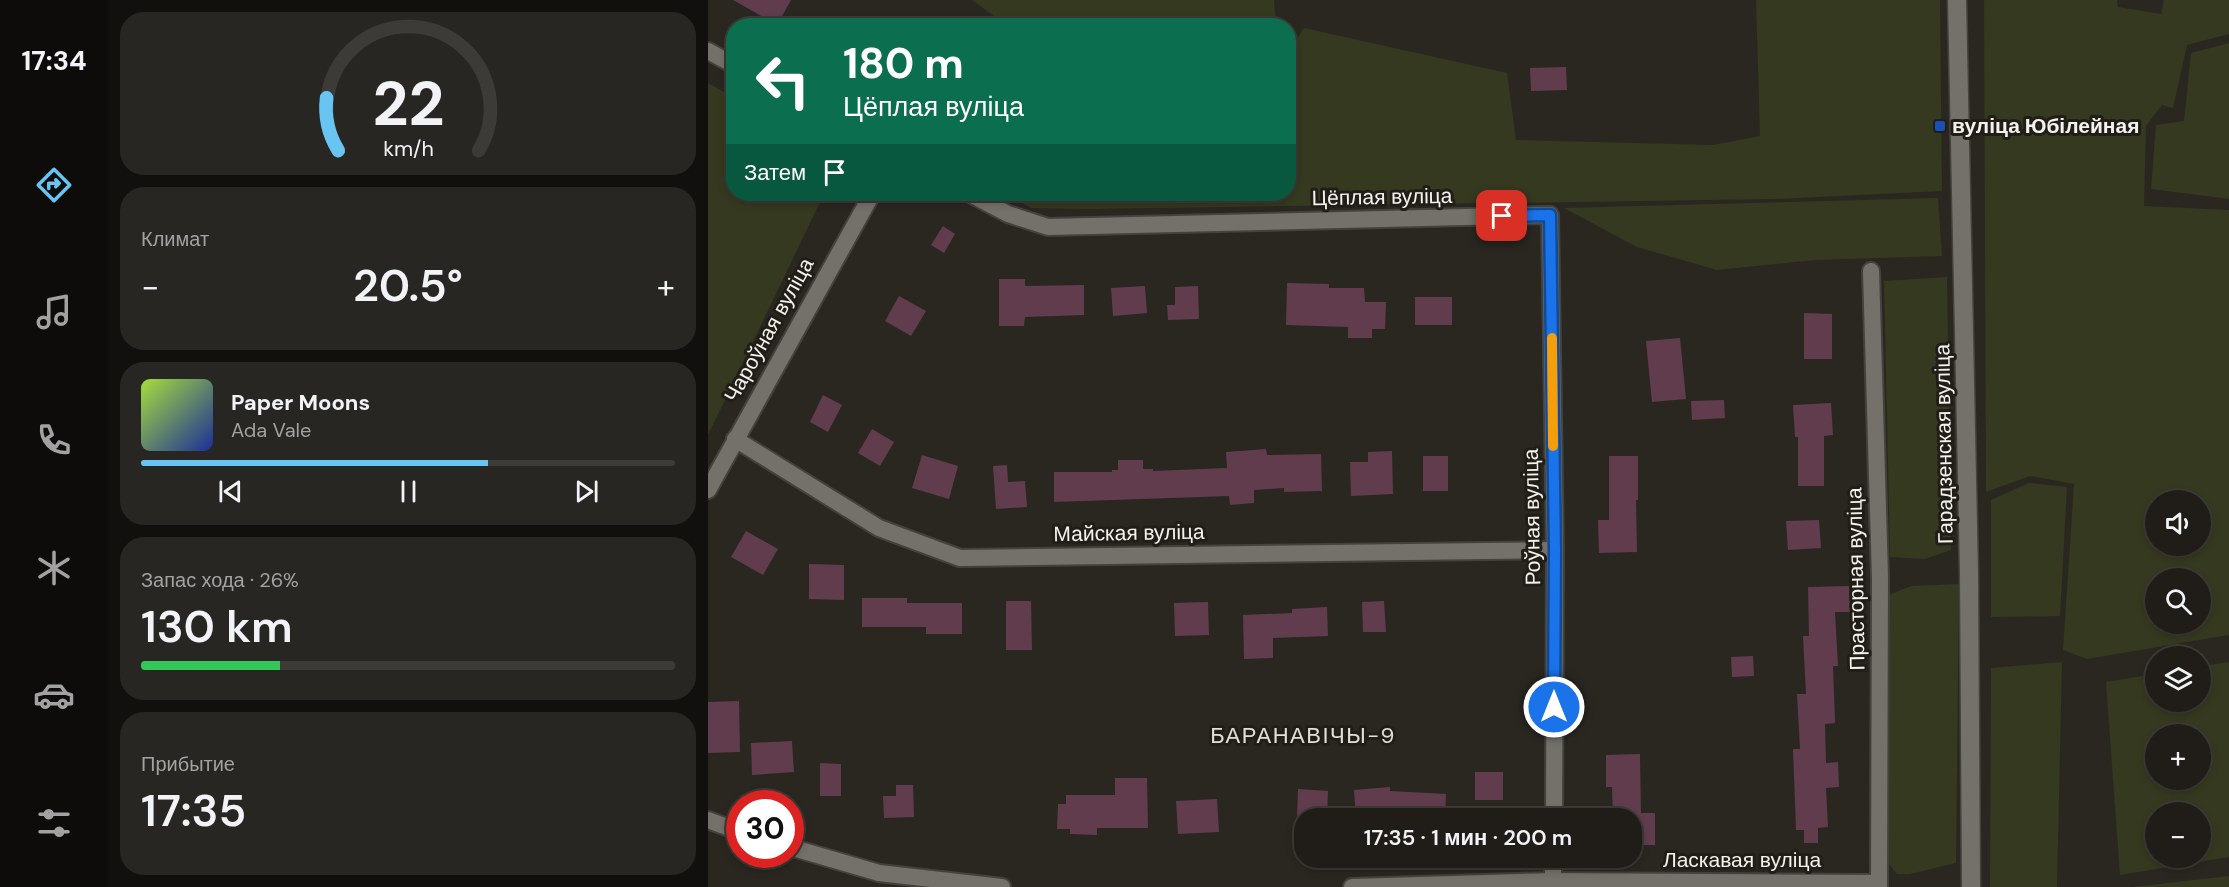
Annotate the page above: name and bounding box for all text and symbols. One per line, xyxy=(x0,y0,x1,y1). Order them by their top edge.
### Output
text: 180 m xyxy=(843,36,964,91)
icon: left xyxy=(744,42,822,120)
text: 17:34 xyxy=(21,43,87,78)
text: 22 xyxy=(372,63,444,144)
text: Цёплая вуліца xyxy=(843,89,1024,124)
place label: вуліца Юбілейная xyxy=(1952,112,2139,140)
marker: вуліца Юбілейная xyxy=(1933,119,1947,133)
text: km/h xyxy=(383,135,433,163)
icon: arrive xyxy=(818,156,851,189)
text: Затем xyxy=(744,158,806,187)
icon: directions xyxy=(33,164,75,206)
street label: Цёплая вуліца xyxy=(1311,182,1453,212)
pin xyxy=(1476,190,1527,241)
icon: arrive xyxy=(1485,199,1518,232)
text: Климат xyxy=(141,226,209,252)
street label: Чароўная вуліца xyxy=(718,252,820,407)
text: 20.5° xyxy=(353,256,463,315)
text: − xyxy=(141,265,159,308)
text: + xyxy=(657,265,675,308)
icon: music xyxy=(33,291,75,333)
street label: Гарадзенская вуліца xyxy=(1928,343,1960,544)
text: Paper Moons xyxy=(231,388,370,417)
text: Ada Vale xyxy=(231,417,311,443)
icon: phone xyxy=(33,419,75,461)
street label: Роўная вуліца xyxy=(1517,448,1547,586)
icon: previous xyxy=(214,475,247,508)
icon: pause xyxy=(392,475,425,508)
icon: next xyxy=(570,475,603,508)
street label: Прасторная вуліца xyxy=(1840,487,1872,671)
map controls xyxy=(2145,490,2211,868)
button: sound xyxy=(2145,490,2211,556)
street label: Майская вуліца xyxy=(1053,518,1205,548)
icon: climate xyxy=(33,547,75,589)
text: Запас хода · 26% xyxy=(141,567,299,593)
button: search xyxy=(2145,568,2211,634)
text: 130 km xyxy=(141,597,293,656)
button: layers xyxy=(2145,646,2211,712)
icon: car xyxy=(33,674,75,716)
position arrow xyxy=(1522,675,1586,739)
district label: БАРАНАВІЧЫ-9 xyxy=(1210,721,1396,750)
button: + xyxy=(2145,724,2211,790)
text: Прибытие xyxy=(141,751,235,777)
text: 17:35 xyxy=(141,781,246,840)
speed limit sign: 30 xyxy=(726,790,804,868)
icon: filters xyxy=(33,802,75,844)
button: − xyxy=(2145,802,2211,868)
text: 17:35 · 1 мин · 200 m xyxy=(1364,823,1572,852)
street label: Ласкавая вуліца xyxy=(1663,846,1821,874)

